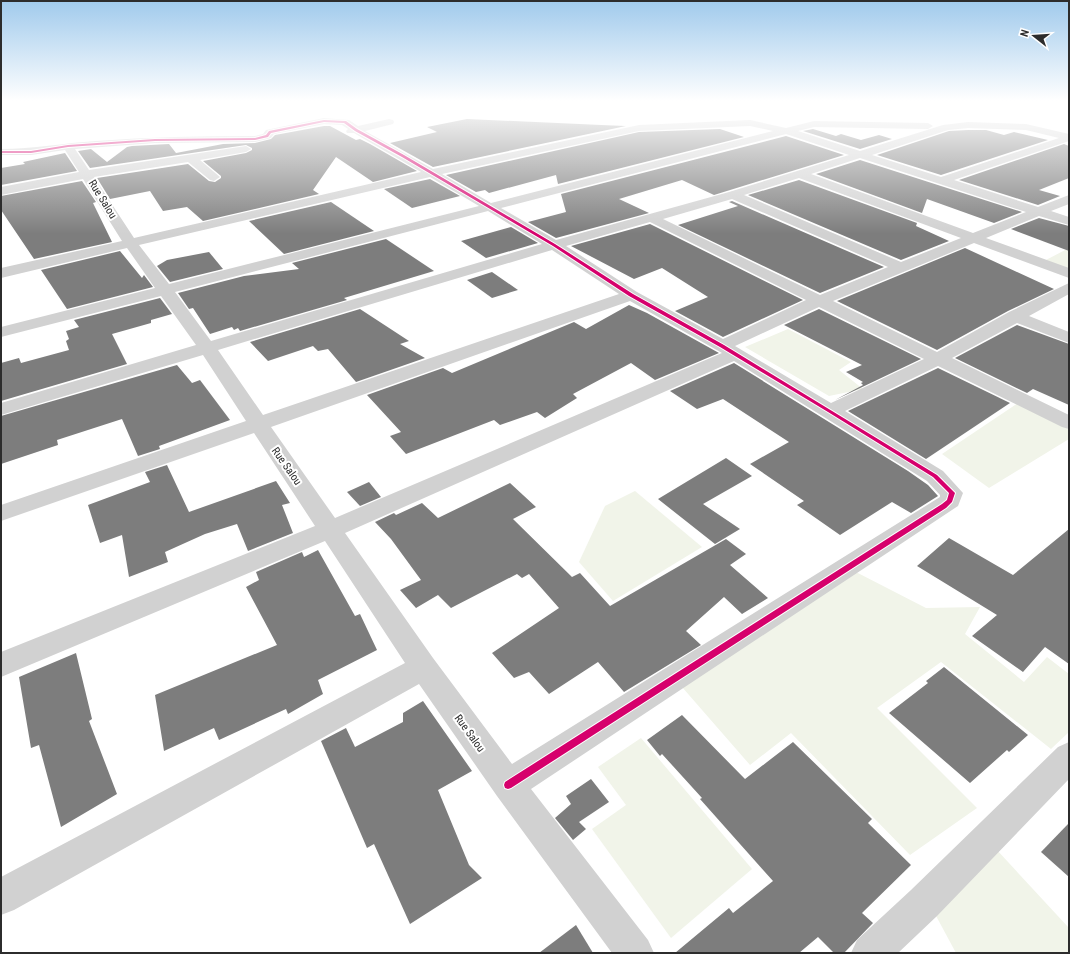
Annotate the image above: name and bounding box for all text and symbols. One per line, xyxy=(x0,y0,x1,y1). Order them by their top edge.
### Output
north arrow xyxy=(1014,16,1054,56)
text: N xyxy=(1018,28,1032,38)
street label: Rue Salou xyxy=(86,178,120,221)
street label: Rue Salou xyxy=(269,445,304,488)
street label: Rue Salou xyxy=(452,712,488,755)

